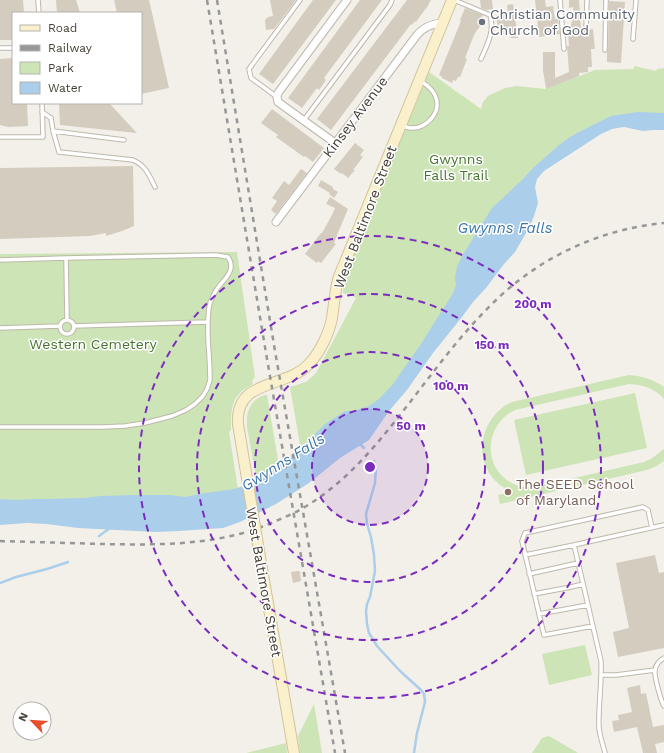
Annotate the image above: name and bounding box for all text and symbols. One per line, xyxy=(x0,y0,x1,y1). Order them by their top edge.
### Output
place label: Christian Community Church of God xyxy=(490,6,636,38)
legend xyxy=(12,12,142,104)
marker: Christian Community Church of God xyxy=(477,17,487,27)
text: Road xyxy=(48,21,77,35)
text: Railway xyxy=(48,41,93,55)
text: Park xyxy=(48,61,74,75)
street label: Kinsey Avenue xyxy=(319,73,391,161)
text: Water xyxy=(48,81,83,95)
street label: West Baltimore Street xyxy=(330,143,400,291)
park label: Gwynns Falls Trail xyxy=(423,151,489,183)
water label: Gwynns Falls xyxy=(458,219,553,237)
text: 200 m xyxy=(514,297,552,311)
park label: Western Cemetery xyxy=(29,336,157,352)
text: 150 m xyxy=(475,338,509,352)
text: 100 m xyxy=(433,379,469,393)
text: 50 m xyxy=(396,419,426,433)
water label: Gwynns Falls xyxy=(238,429,328,495)
centre of rings xyxy=(363,460,377,474)
place label: The SEED School of Maryland xyxy=(516,476,635,508)
marker: The SEED School of Maryland xyxy=(503,487,513,497)
street label: West Baltimore Street xyxy=(243,506,285,658)
north arrow xyxy=(12,701,52,741)
text: N xyxy=(16,711,31,723)

